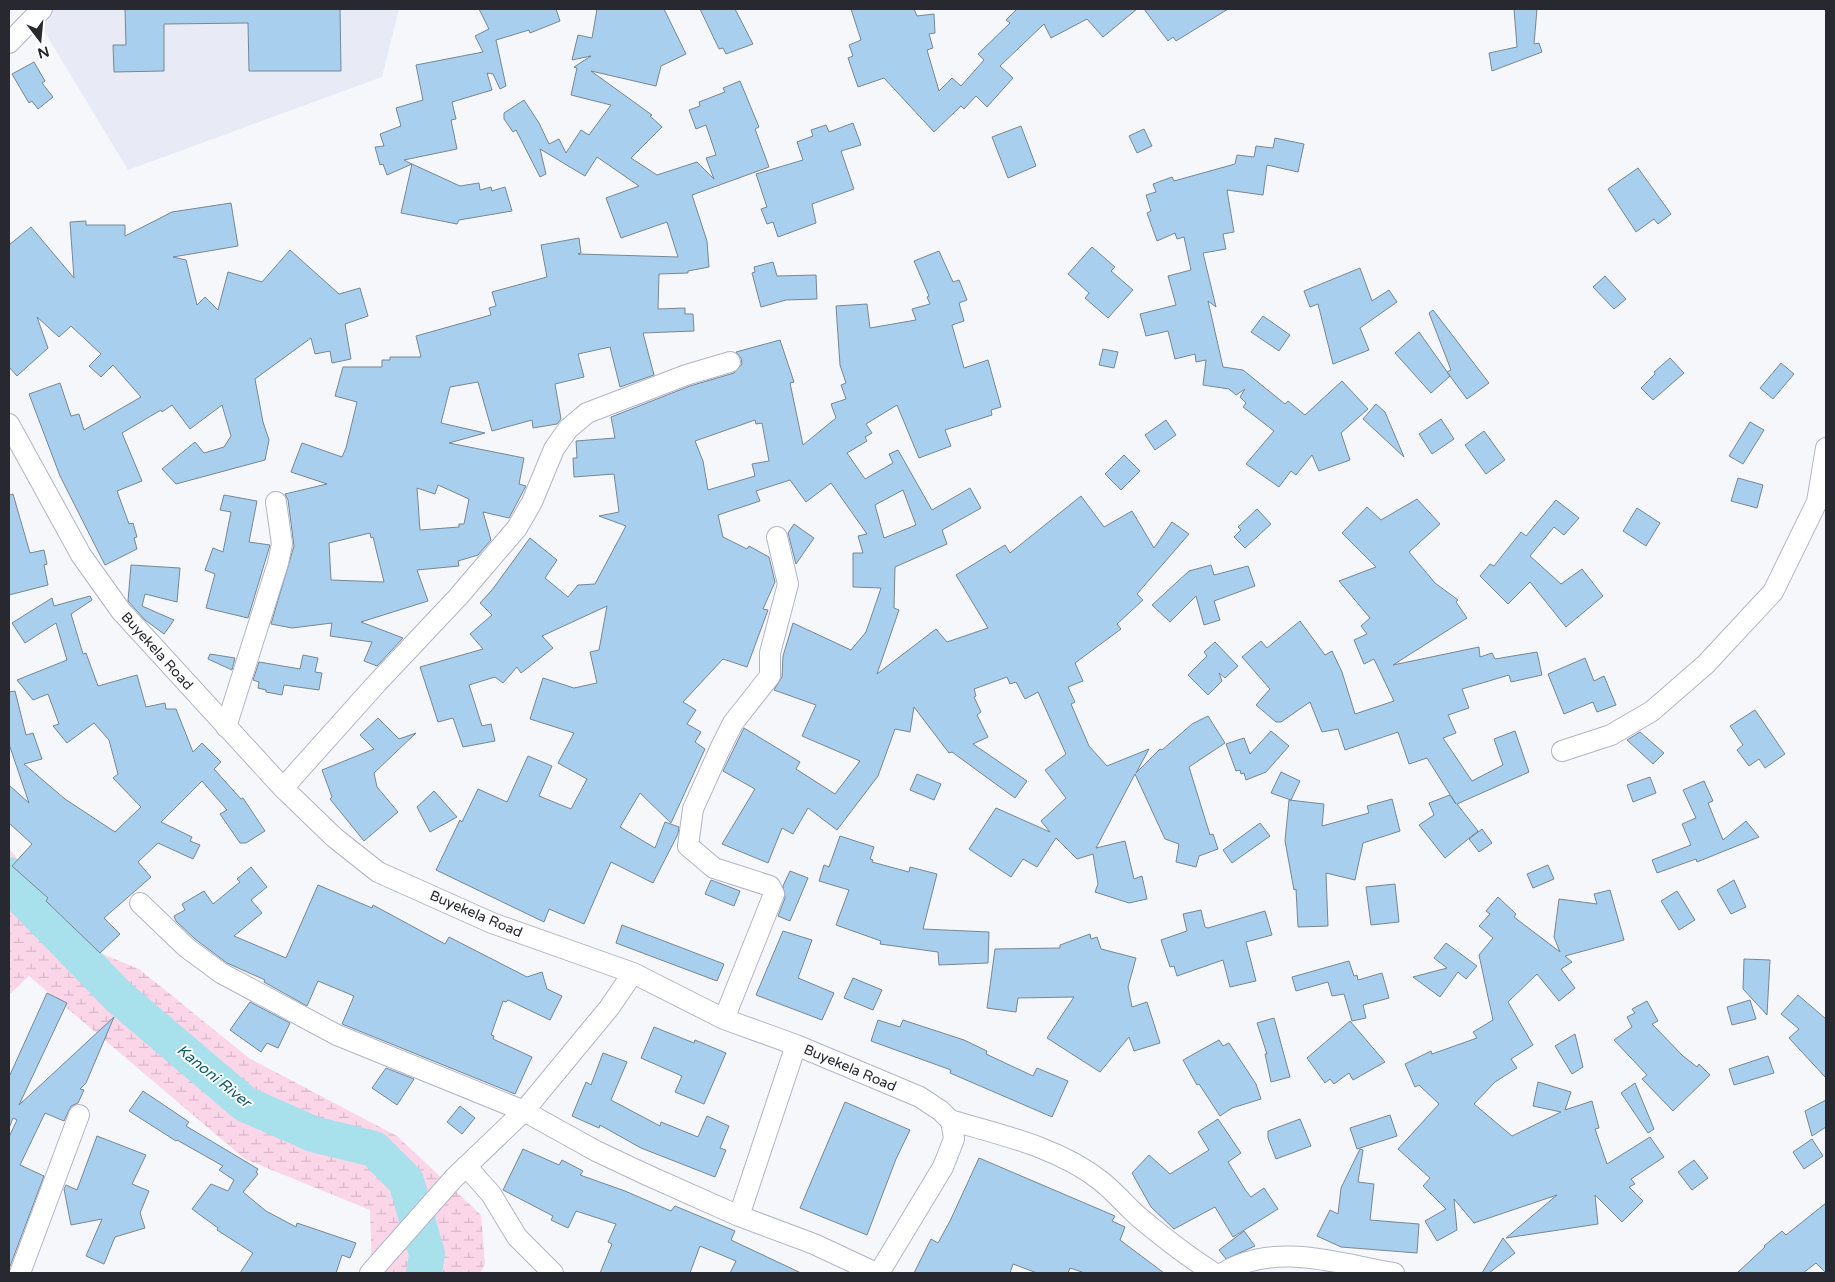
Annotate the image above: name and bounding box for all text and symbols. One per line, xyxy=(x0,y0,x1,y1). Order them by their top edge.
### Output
north arrow xyxy=(15,15,65,65)
text: N xyxy=(36,42,51,62)
street label: Buyekela Road xyxy=(118,608,196,694)
street label: Buyekela Road xyxy=(427,887,525,941)
water label: Kanoni River xyxy=(173,1041,256,1113)
street label: Buyekela Road xyxy=(801,1041,899,1095)

